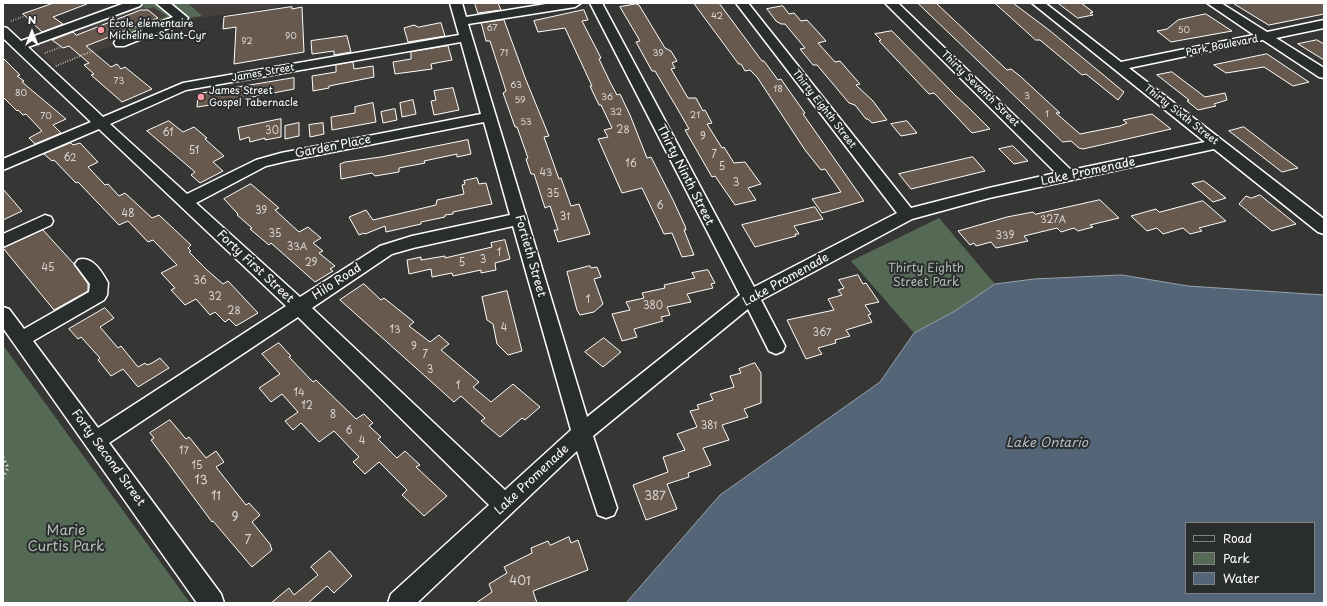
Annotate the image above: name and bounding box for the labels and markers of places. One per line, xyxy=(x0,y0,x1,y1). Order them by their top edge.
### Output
place label: École élémentaire Micheline-Saint-Cyr xyxy=(109,18,206,42)
marker: École élémentaire Micheline-Saint-Cyr xyxy=(96,25,106,35)
place label: James Street Gospel Tabernacle xyxy=(209,85,298,108)
marker: James Street Gospel Tabernacle xyxy=(196,92,206,102)

